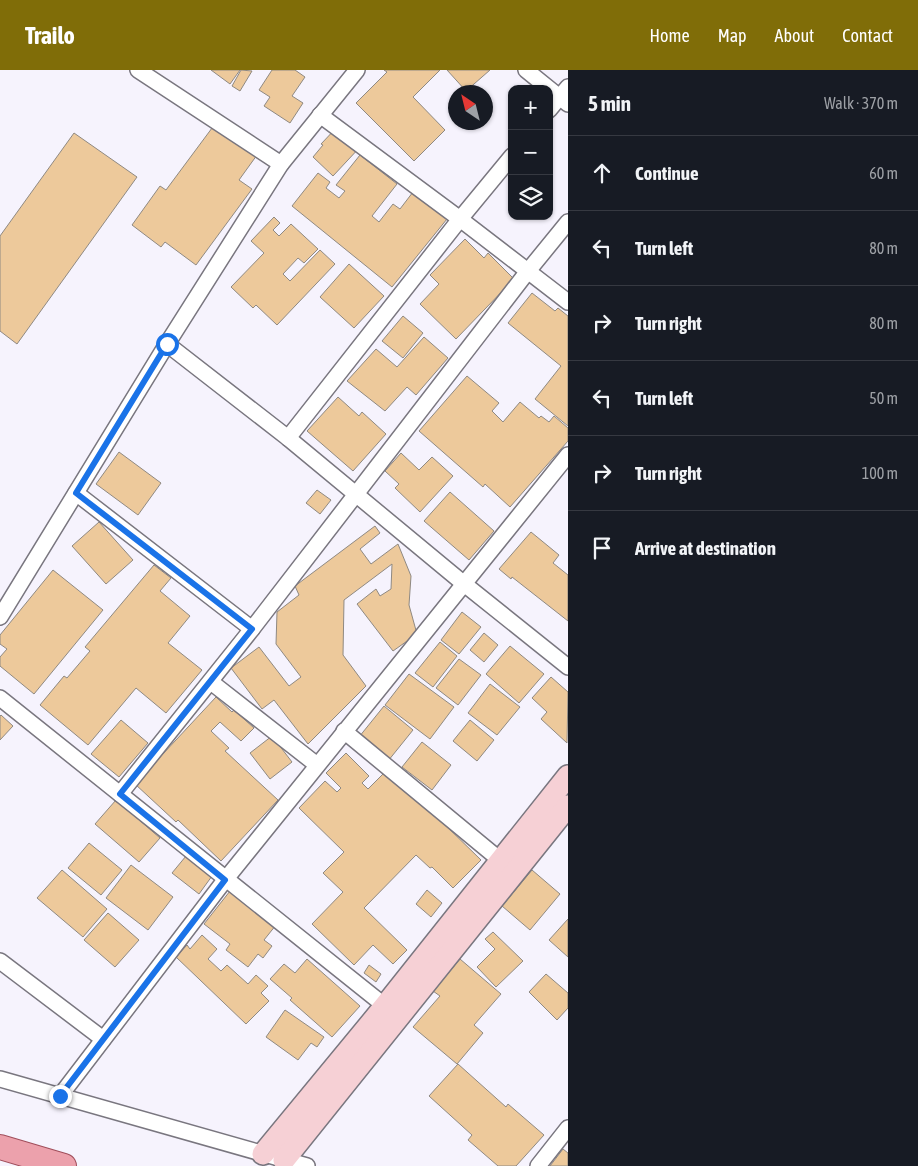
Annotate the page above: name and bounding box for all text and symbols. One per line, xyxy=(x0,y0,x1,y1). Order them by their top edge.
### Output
text: Trailo xyxy=(25,22,75,49)
text: Home xyxy=(650,25,690,46)
text: Map xyxy=(718,25,747,46)
text: About xyxy=(775,25,814,46)
text: Contact xyxy=(842,25,893,46)
north arrow xyxy=(448,85,493,130)
map controls xyxy=(508,85,553,220)
button: + xyxy=(508,85,553,130)
text: 5 min xyxy=(588,91,631,115)
text: Walk · 370 m xyxy=(824,94,898,112)
button: − xyxy=(508,130,553,175)
icon: ahead xyxy=(588,159,616,187)
text: Continue xyxy=(635,162,699,184)
text: 60 m xyxy=(869,164,898,182)
button: layers xyxy=(508,175,553,220)
icon: left xyxy=(588,234,616,262)
text: Turn left xyxy=(635,237,693,259)
text: 80 m xyxy=(869,239,898,257)
icon: right xyxy=(588,309,616,337)
text: Turn right xyxy=(635,312,702,334)
text: 80 m xyxy=(869,314,898,332)
route start xyxy=(156,333,179,356)
icon: left xyxy=(588,384,616,412)
text: Turn left xyxy=(635,387,693,409)
text: 50 m xyxy=(869,389,898,407)
icon: right xyxy=(588,459,616,487)
text: Turn right xyxy=(635,462,702,484)
text: 100 m xyxy=(862,464,898,482)
icon: arrive xyxy=(588,534,616,562)
text: Arrive at destination xyxy=(635,537,776,559)
route end xyxy=(49,1085,72,1108)

